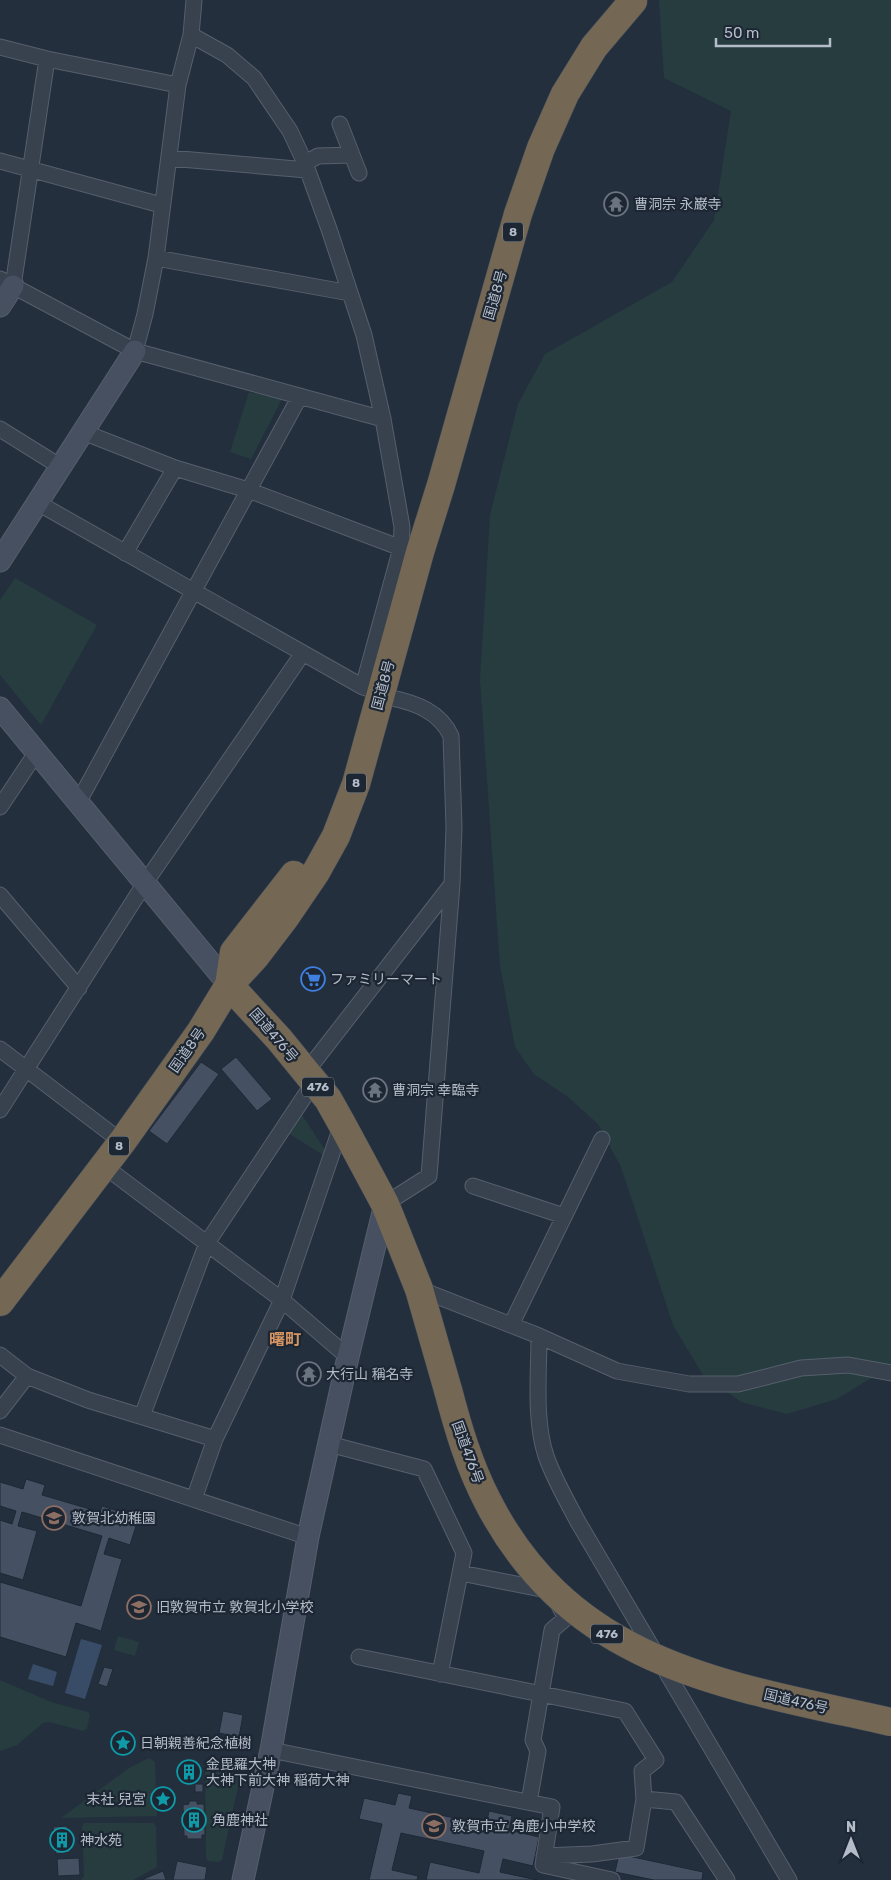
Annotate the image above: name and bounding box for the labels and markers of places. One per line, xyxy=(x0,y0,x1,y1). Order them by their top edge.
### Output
temple icon: 曹洞宗 永巌寺 xyxy=(603,191,629,217)
place label: 曹洞宗 永巌寺 xyxy=(634,196,721,213)
supermarket icon: ファミリーマート xyxy=(300,966,326,992)
place label: ファミリーマート xyxy=(330,971,442,988)
temple icon: 曹洞宗 幸臨寺 xyxy=(362,1077,388,1103)
place label: 曹洞宗 幸臨寺 xyxy=(392,1082,479,1099)
temple icon: 大行山 稱名寺 xyxy=(296,1361,322,1387)
place label: 大行山 稱名寺 xyxy=(326,1366,413,1383)
school or university icon: 敦賀北幼稚園 xyxy=(41,1505,67,1531)
place label: 敦賀北幼稚園 xyxy=(72,1510,156,1527)
school or university icon: 旧敦賀市立 敦賀北小学校 xyxy=(126,1594,152,1620)
place label: 旧敦賀市立 敦賀北小学校 xyxy=(156,1599,313,1616)
place icon: 日朝親善紀念植樹 xyxy=(110,1730,136,1756)
place label: 日朝親善紀念植樹 xyxy=(140,1735,252,1752)
place label: 金毘羅大神 大神下前大神 稲荷大神 xyxy=(206,1756,349,1789)
building icon: 金毘羅大神 大神下前大神 稲荷大神 xyxy=(176,1759,202,1785)
place icon: 末社 兒宮 xyxy=(150,1786,176,1812)
place label: 末社 兒宮 xyxy=(87,1791,146,1808)
building icon: 角鹿神社 xyxy=(181,1807,207,1833)
place label: 角鹿神社 xyxy=(212,1812,268,1829)
school or university icon: 敦賀市立 角鹿小中学校 xyxy=(421,1813,447,1839)
place label: 敦賀市立 角鹿小中学校 xyxy=(452,1818,595,1835)
building icon: 神水苑 xyxy=(49,1827,75,1853)
place label: 神水苑 xyxy=(80,1832,122,1849)

